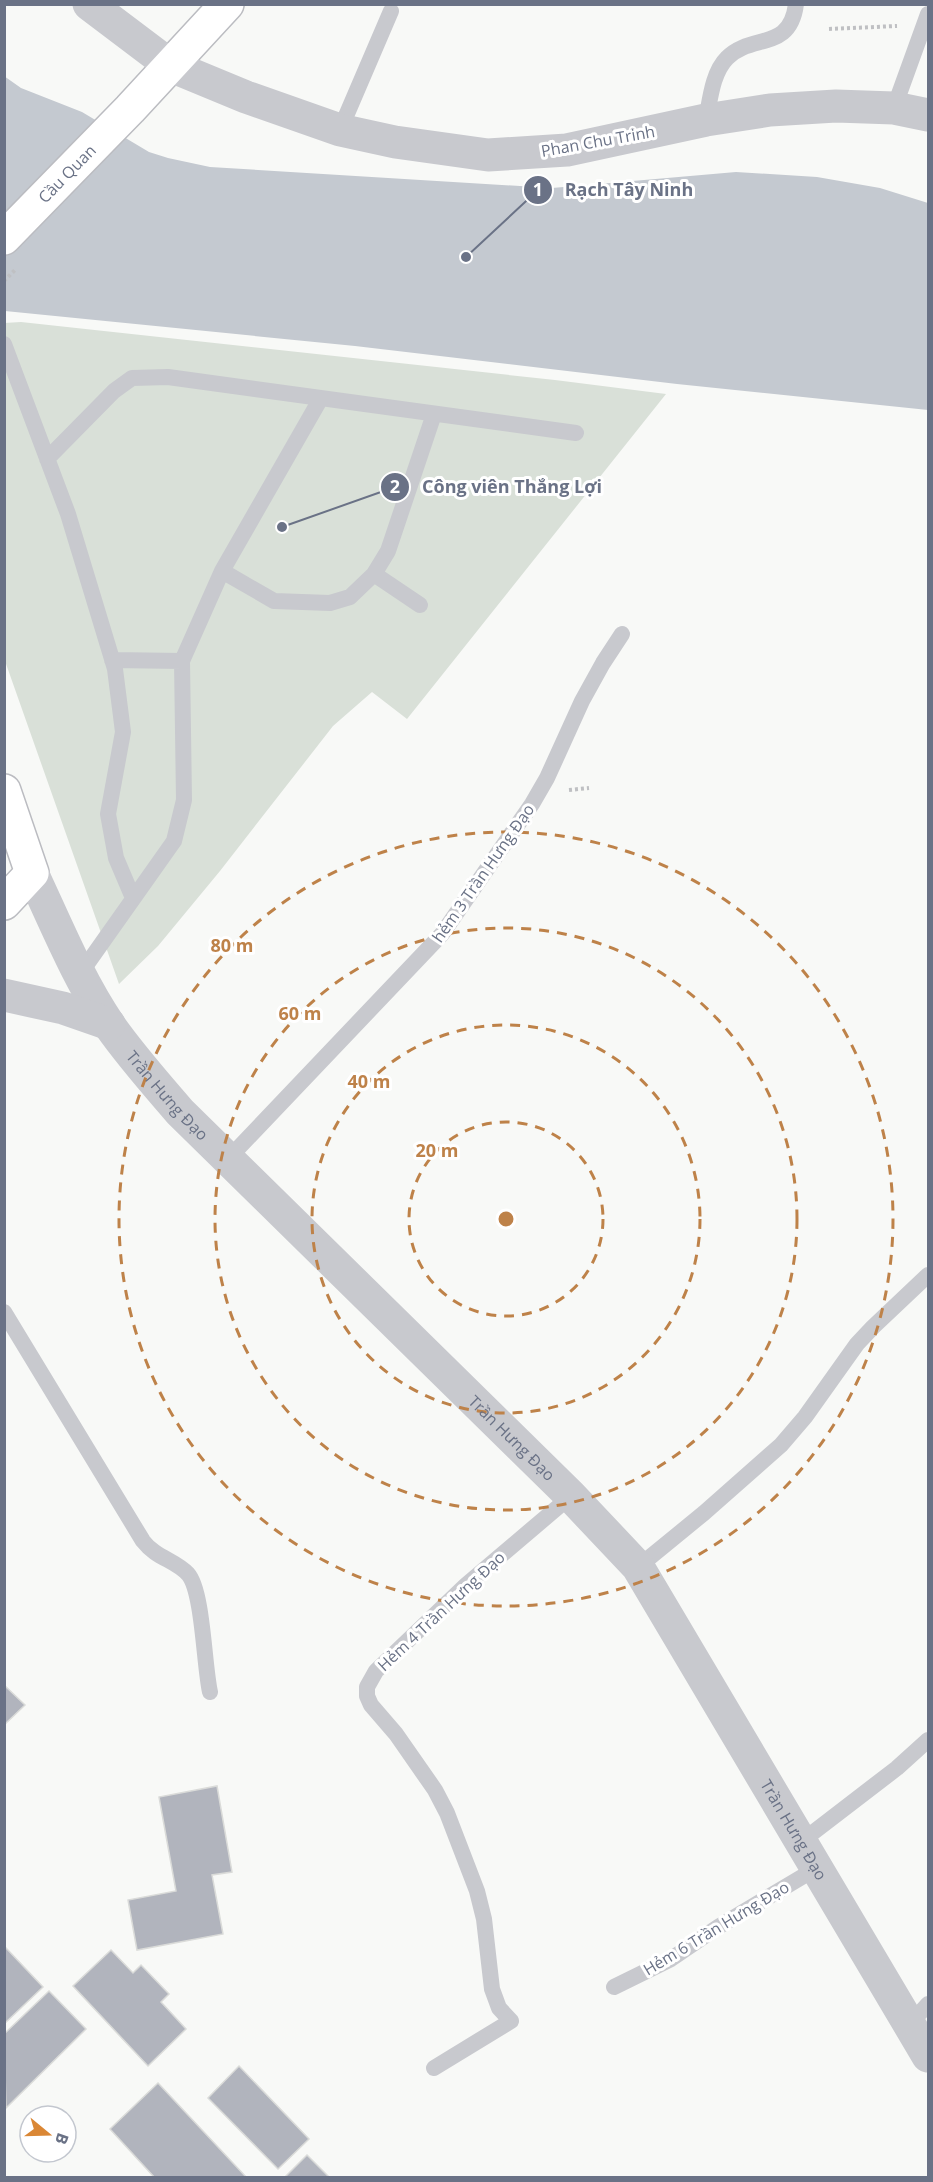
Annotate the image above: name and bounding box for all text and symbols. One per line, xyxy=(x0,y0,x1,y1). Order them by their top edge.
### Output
street label: Phan Chu Trinh xyxy=(539,120,657,162)
street label: Cầu Quan xyxy=(33,139,101,208)
callout: Rạch Tây Ninh xyxy=(523,172,705,208)
text: 1 xyxy=(533,177,543,201)
text: Rạch Tây Ninh xyxy=(565,177,693,201)
callout: Công viên Thắng Lợi xyxy=(380,469,614,505)
text: 2 xyxy=(390,474,400,498)
text: Công viên Thắng Lợi xyxy=(422,474,602,498)
street label: hẻm 3 Trần Hưng Đạo xyxy=(427,799,539,947)
text: 80 m xyxy=(211,933,253,957)
text: 60 m xyxy=(279,1001,321,1025)
street label: Trần Hưng Đạo xyxy=(121,1046,213,1145)
text: 40 m xyxy=(348,1069,390,1093)
text: 20 m xyxy=(416,1138,458,1162)
centre of rings xyxy=(496,1209,516,1229)
street label: Trần Hưng Đạo xyxy=(464,1390,560,1485)
street label: Hẻm 4 Trần Hưng Đạo xyxy=(373,1546,509,1676)
street label: Trần Hưng Đạo xyxy=(755,1775,832,1884)
street label: Hẻm 6 Trần Hưng Đạo xyxy=(639,1876,793,1980)
north arrow xyxy=(18,2104,78,2164)
text: B xyxy=(50,2130,74,2148)

